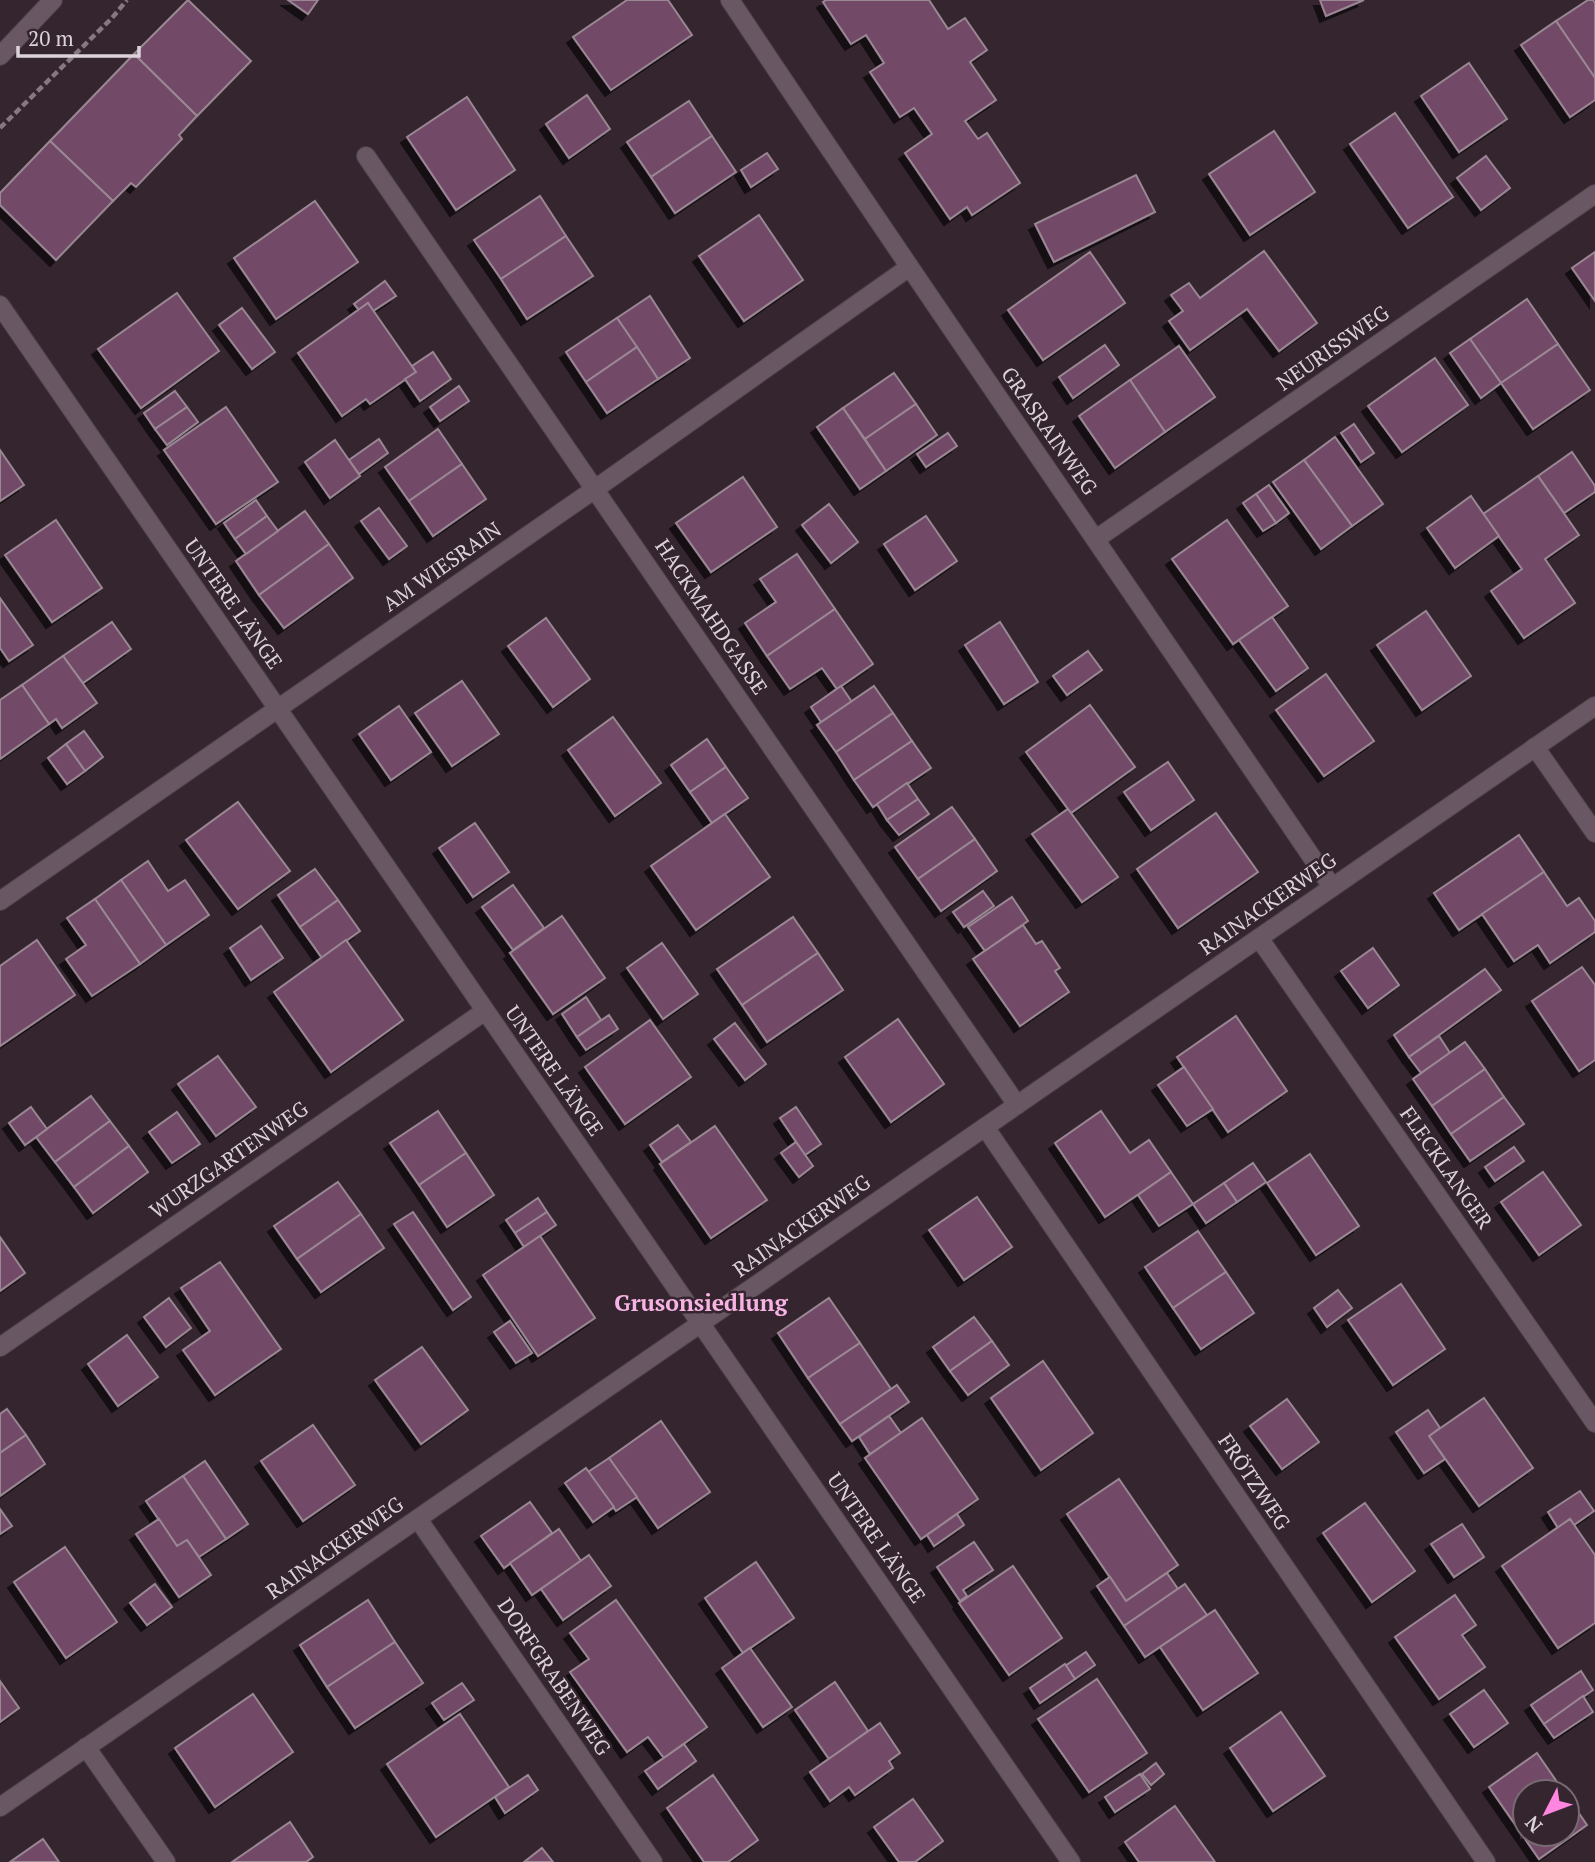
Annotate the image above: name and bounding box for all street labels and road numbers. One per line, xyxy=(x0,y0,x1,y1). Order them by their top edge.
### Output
street label: NEURISSWEG xyxy=(1271,298,1395,396)
street label: GRASRAINWEG xyxy=(995,361,1105,500)
street label: AM WIESRAIN xyxy=(377,515,506,617)
street label: UNTERE LÄNGE xyxy=(178,533,289,674)
street label: HACKMAHDGASSE xyxy=(649,533,774,700)
street label: RAINACKERWEG xyxy=(1193,845,1342,961)
street label: UNTERE LÄNGE xyxy=(499,1000,610,1141)
street label: WURZGARTENWEG xyxy=(144,1094,314,1224)
street label: FLECKLANGER xyxy=(1394,1101,1500,1235)
street label: RAINACKERWEG xyxy=(727,1167,876,1283)
street label: FRÖTZWEG xyxy=(1212,1428,1298,1535)
street label: UNTERE LÄNGE xyxy=(821,1467,932,1608)
street label: RAINACKERWEG xyxy=(260,1489,409,1605)
street label: DORFGRABENWEG xyxy=(492,1592,618,1761)

